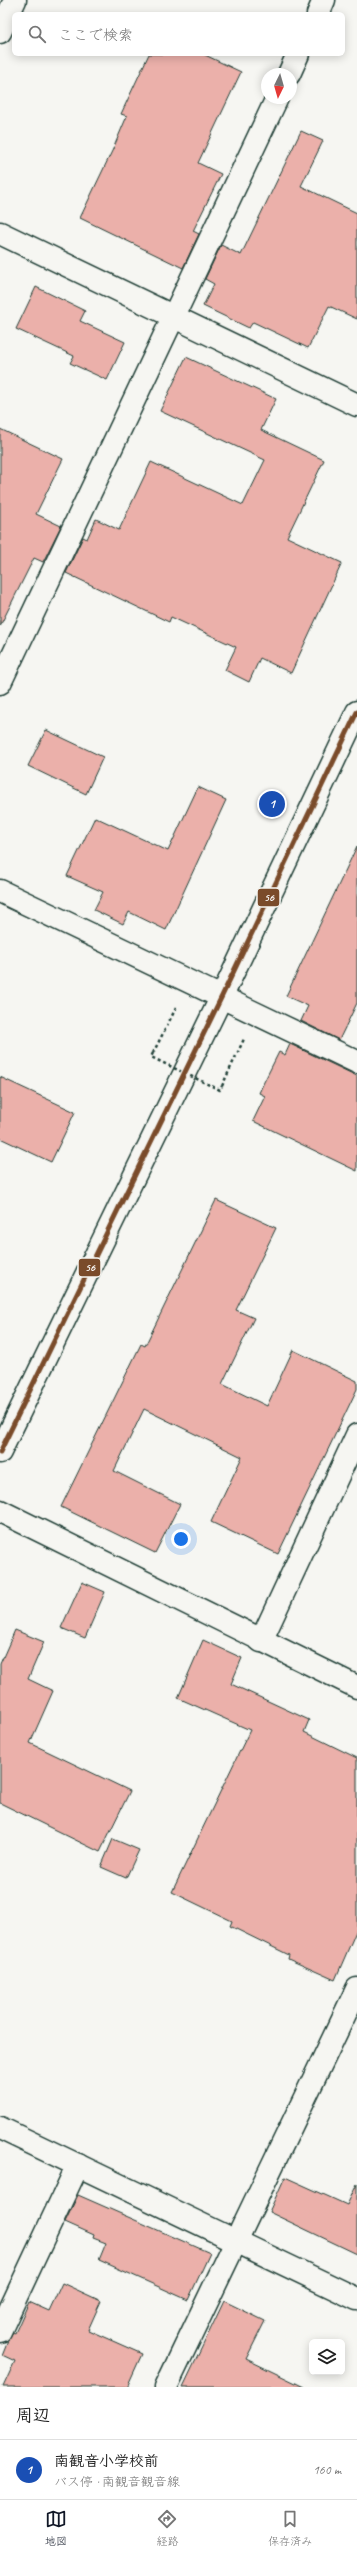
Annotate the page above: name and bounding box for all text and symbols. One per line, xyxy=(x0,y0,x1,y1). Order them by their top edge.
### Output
search box xyxy=(12,12,345,56)
icon: search xyxy=(26,23,48,45)
text: ここで検索 xyxy=(58,26,133,45)
north arrow xyxy=(261,68,297,104)
pin: 1 xyxy=(259,789,285,819)
line badge: 56 xyxy=(257,888,280,907)
text: 56 xyxy=(264,890,275,904)
line badge: 56 xyxy=(78,1258,101,1277)
text: 56 xyxy=(85,1260,96,1274)
your location xyxy=(171,1529,191,1549)
map controls xyxy=(309,2339,345,2375)
button: layers xyxy=(309,2339,345,2375)
text: 周辺 xyxy=(16,2405,50,2426)
text: 南観音小学校前 xyxy=(54,2452,159,2471)
text: 1 xyxy=(26,2462,32,2478)
text: 160 m xyxy=(313,2462,341,2478)
text: バス停 · 南観音観音線 xyxy=(54,2474,180,2490)
tab: 地図 xyxy=(45,2508,67,2548)
tab: 経路 xyxy=(156,2508,178,2548)
tab: 保存済み xyxy=(268,2508,312,2548)

